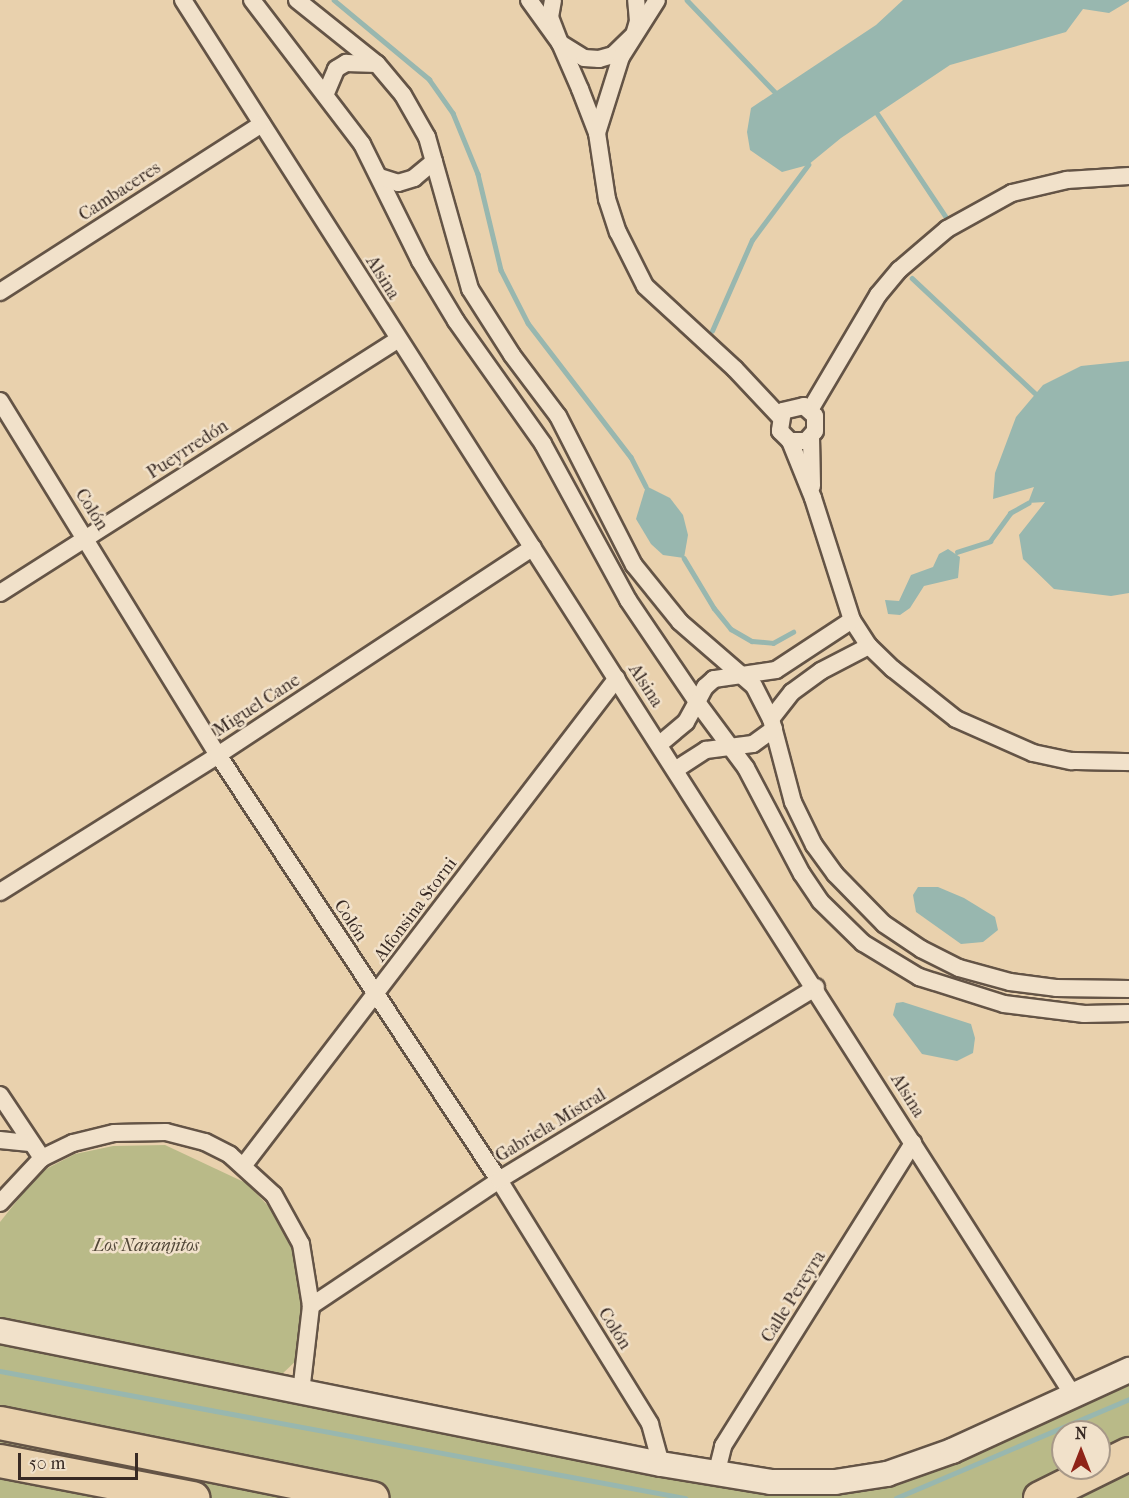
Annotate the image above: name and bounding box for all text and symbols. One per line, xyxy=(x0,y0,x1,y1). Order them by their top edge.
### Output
street label: Cambaceres xyxy=(75,158,165,226)
street label: Alsina xyxy=(360,252,404,304)
street label: Pueyrredón xyxy=(143,416,233,484)
street label: Colón xyxy=(70,485,112,535)
street label: Alsina xyxy=(623,660,667,712)
street label: Miguel Cane xyxy=(210,670,304,742)
street label: Alfonsina Storni xyxy=(370,854,462,966)
street label: Colón xyxy=(329,896,371,946)
street label: Alsina xyxy=(885,1070,929,1122)
street label: Gabriela Mistral xyxy=(492,1085,610,1167)
park label: Los Naranjitos xyxy=(93,1235,199,1257)
street label: Calle Pereyra xyxy=(757,1247,831,1347)
street label: Colón xyxy=(593,1304,635,1354)
north arrow xyxy=(1051,1420,1111,1480)
text: N xyxy=(1075,1424,1087,1443)
scale bar xyxy=(21,1441,141,1479)
text: 50 m xyxy=(29,1453,65,1474)

